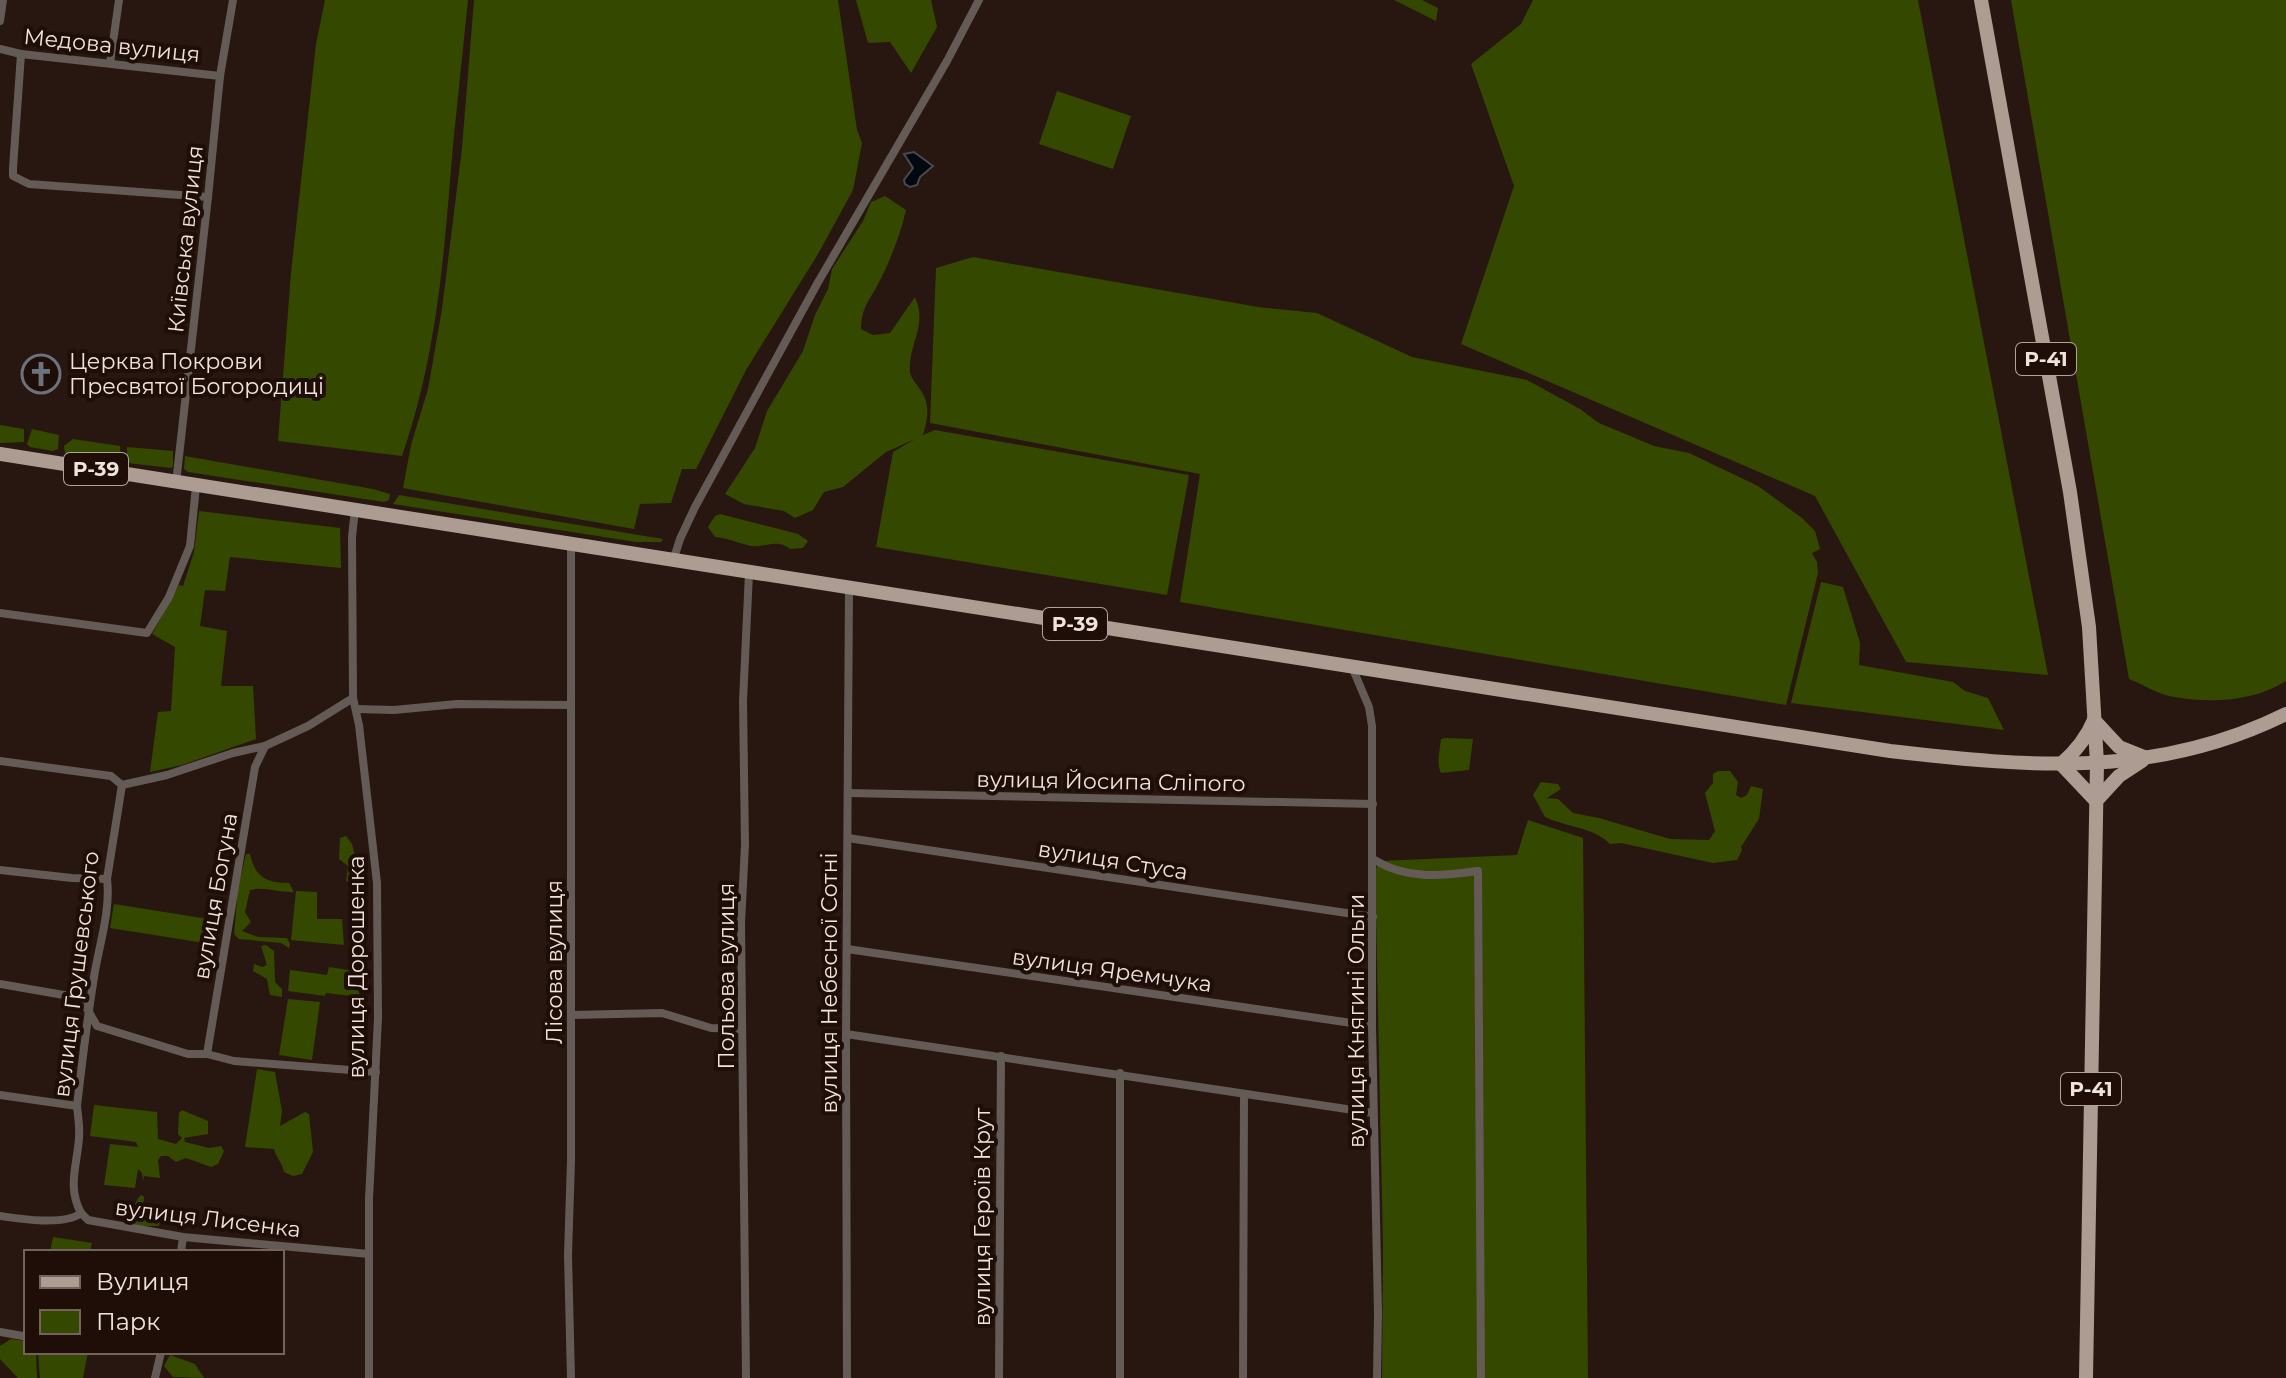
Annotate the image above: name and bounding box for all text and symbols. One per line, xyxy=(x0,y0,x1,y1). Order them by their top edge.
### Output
street label: Медова вулиця xyxy=(22,23,202,68)
street label: Київська вулиця xyxy=(162,144,209,334)
road number: Р-41 xyxy=(2016,343,2076,375)
place label: Церква Покрови Пресвятої Богородиці xyxy=(69,348,324,400)
church icon: Церква Покрови Пресвятої Богородиці xyxy=(20,353,62,395)
road number: Р-39 xyxy=(64,453,128,485)
road number: Р-39 xyxy=(1043,608,1107,640)
street label: вулиця Йосипа Сліпого xyxy=(976,766,1246,797)
street label: вулиця Богуна xyxy=(188,811,243,982)
street label: вулиця Стуса xyxy=(1036,835,1190,886)
street label: вулиця Грушевського xyxy=(48,849,105,1099)
street label: вулиця Небесної Сотні xyxy=(816,852,843,1114)
street label: вулиця Дорошенка xyxy=(343,856,370,1078)
street label: Лісова вулиця xyxy=(541,880,568,1044)
street label: Польова вулиця xyxy=(713,883,740,1069)
street label: вулиця Княгині Ольги xyxy=(1343,894,1370,1148)
street label: вулиця Яремчука xyxy=(1010,943,1214,998)
road number: Р-41 xyxy=(2061,1073,2121,1105)
street label: вулиця Героїв Крут xyxy=(969,1107,996,1326)
street label: вулиця Лисенка xyxy=(114,1194,302,1243)
legend xyxy=(24,1250,284,1354)
text: Вулиця xyxy=(96,1267,189,1296)
text: Парк xyxy=(96,1307,160,1336)

